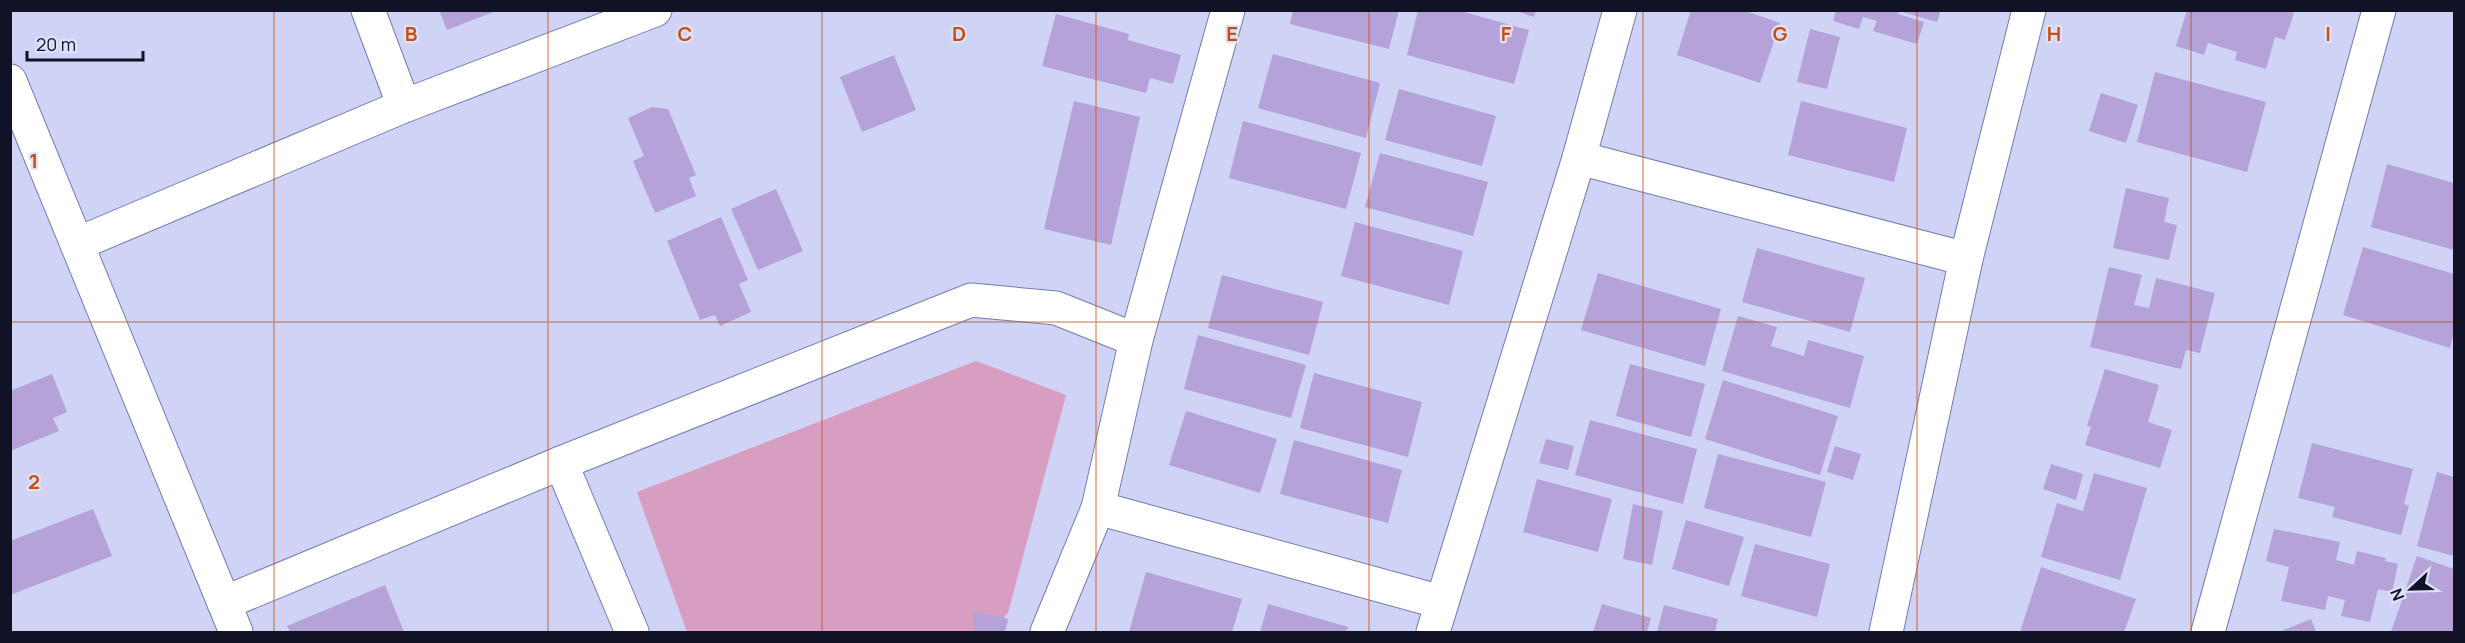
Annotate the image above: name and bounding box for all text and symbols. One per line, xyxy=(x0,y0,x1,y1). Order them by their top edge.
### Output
text: B xyxy=(405,20,418,47)
text: C xyxy=(678,20,692,47)
text: D xyxy=(952,20,966,47)
text: E xyxy=(1226,20,1238,47)
text: F xyxy=(1501,20,1512,47)
text: G xyxy=(1773,20,1788,47)
text: H xyxy=(2047,20,2061,47)
text: I xyxy=(2325,20,2331,47)
scale bar xyxy=(27,24,142,62)
text: 20 m xyxy=(36,32,76,56)
text: 1 xyxy=(30,147,38,174)
text: 2 xyxy=(28,468,40,495)
north arrow xyxy=(2381,559,2441,619)
text: N xyxy=(2385,585,2409,604)

